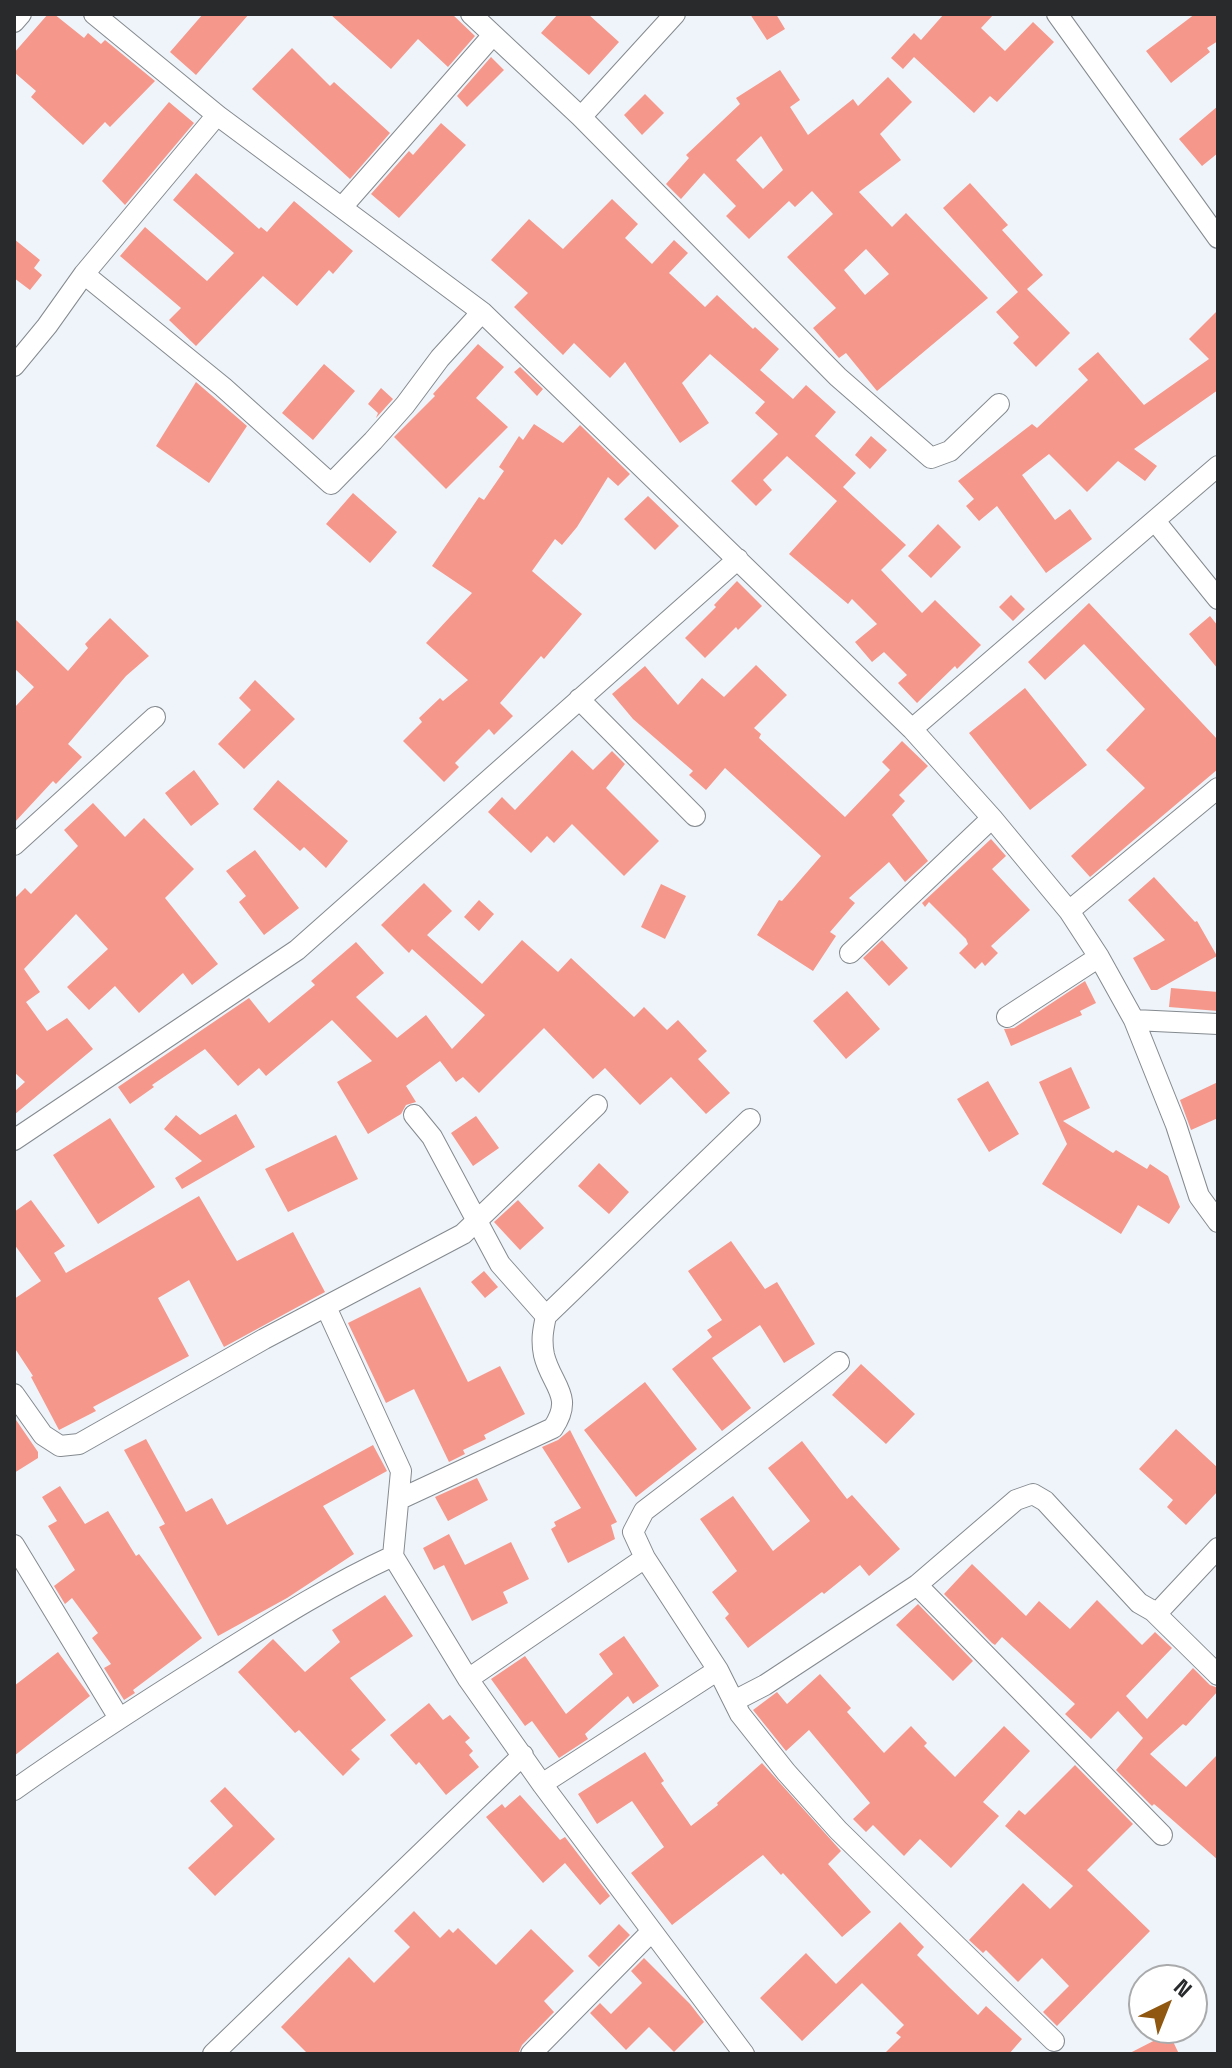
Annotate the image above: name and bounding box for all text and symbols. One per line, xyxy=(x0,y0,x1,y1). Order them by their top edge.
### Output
north arrow xyxy=(1128,1964,1208,2044)
text: N xyxy=(1168,1973,1198,2003)

